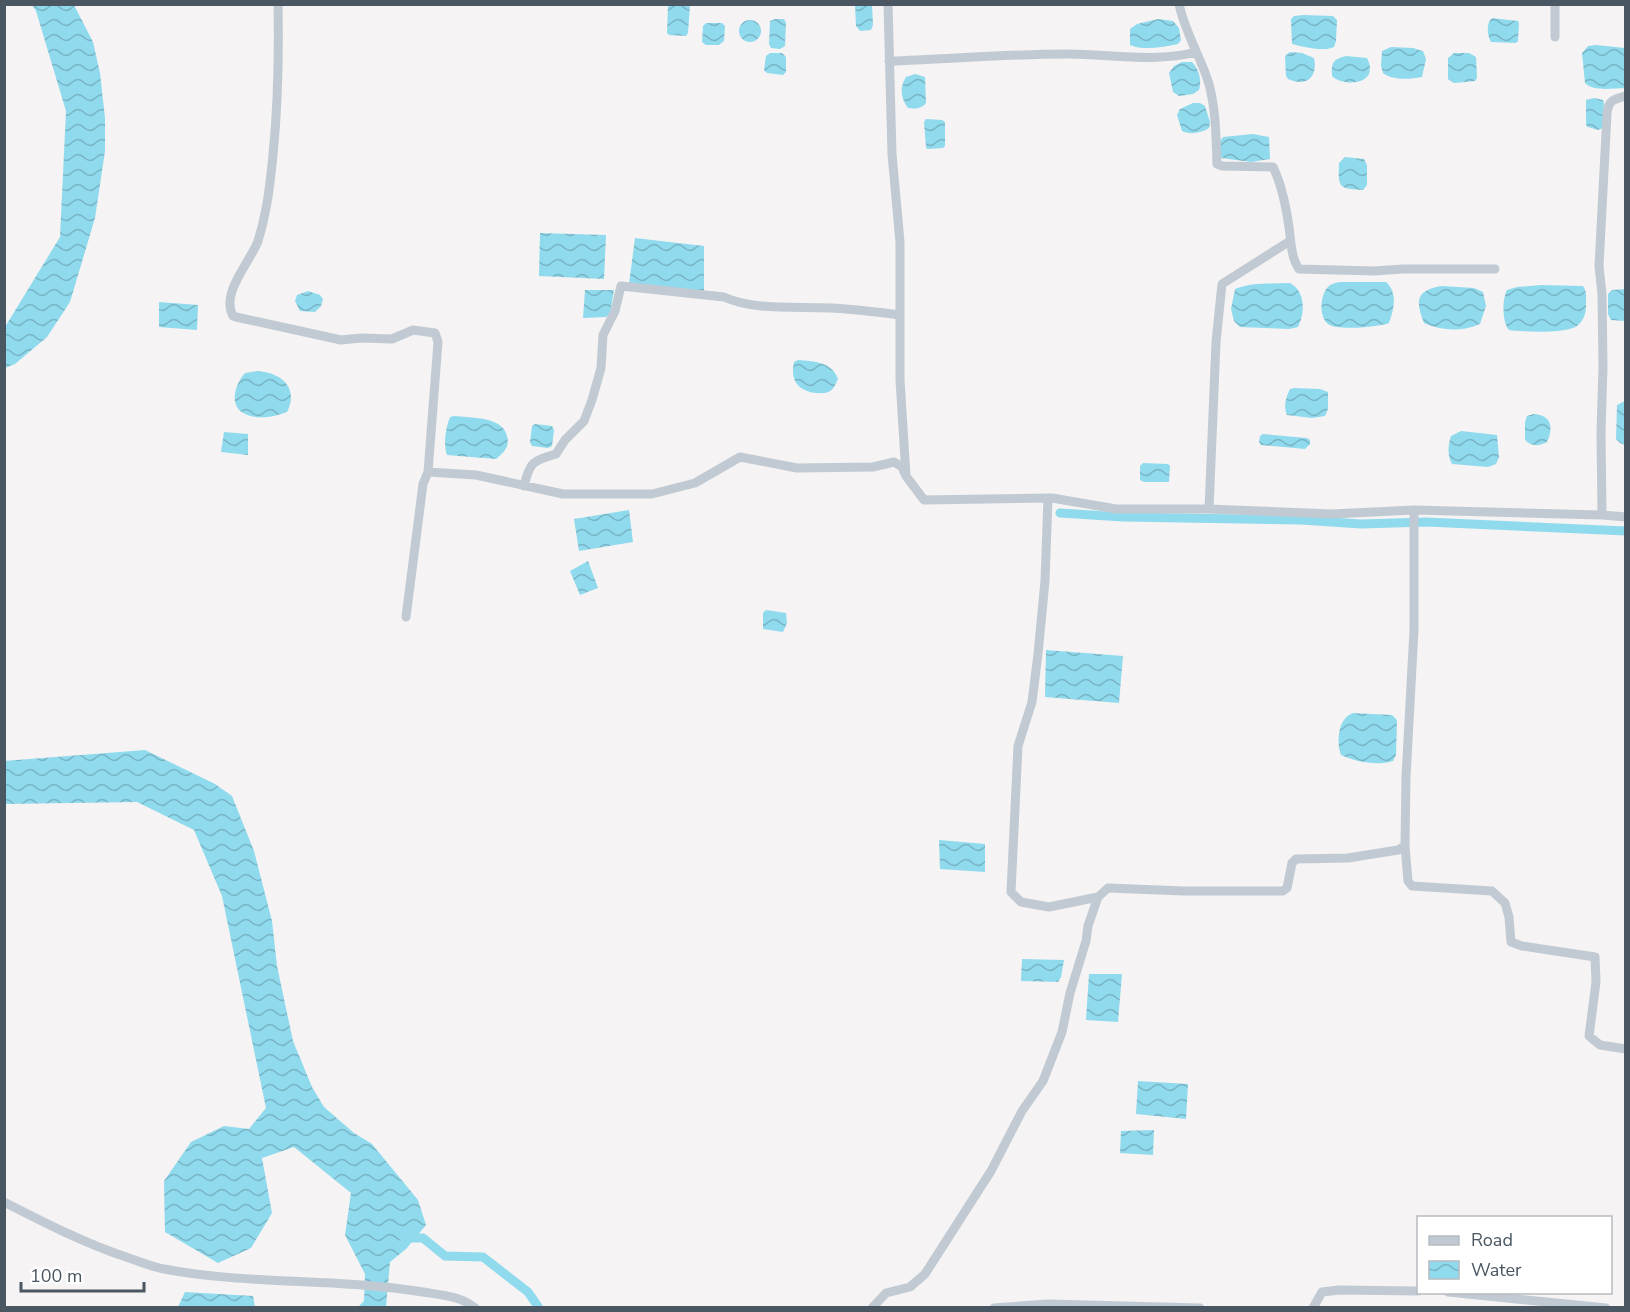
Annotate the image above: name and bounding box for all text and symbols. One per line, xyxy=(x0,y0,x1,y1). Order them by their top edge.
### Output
legend xyxy=(1417,1216,1612,1294)
text: Road xyxy=(1471,1228,1513,1252)
scale bar xyxy=(21,1255,144,1293)
text: Water xyxy=(1471,1258,1522,1282)
text: 100 m xyxy=(30,1264,82,1288)

